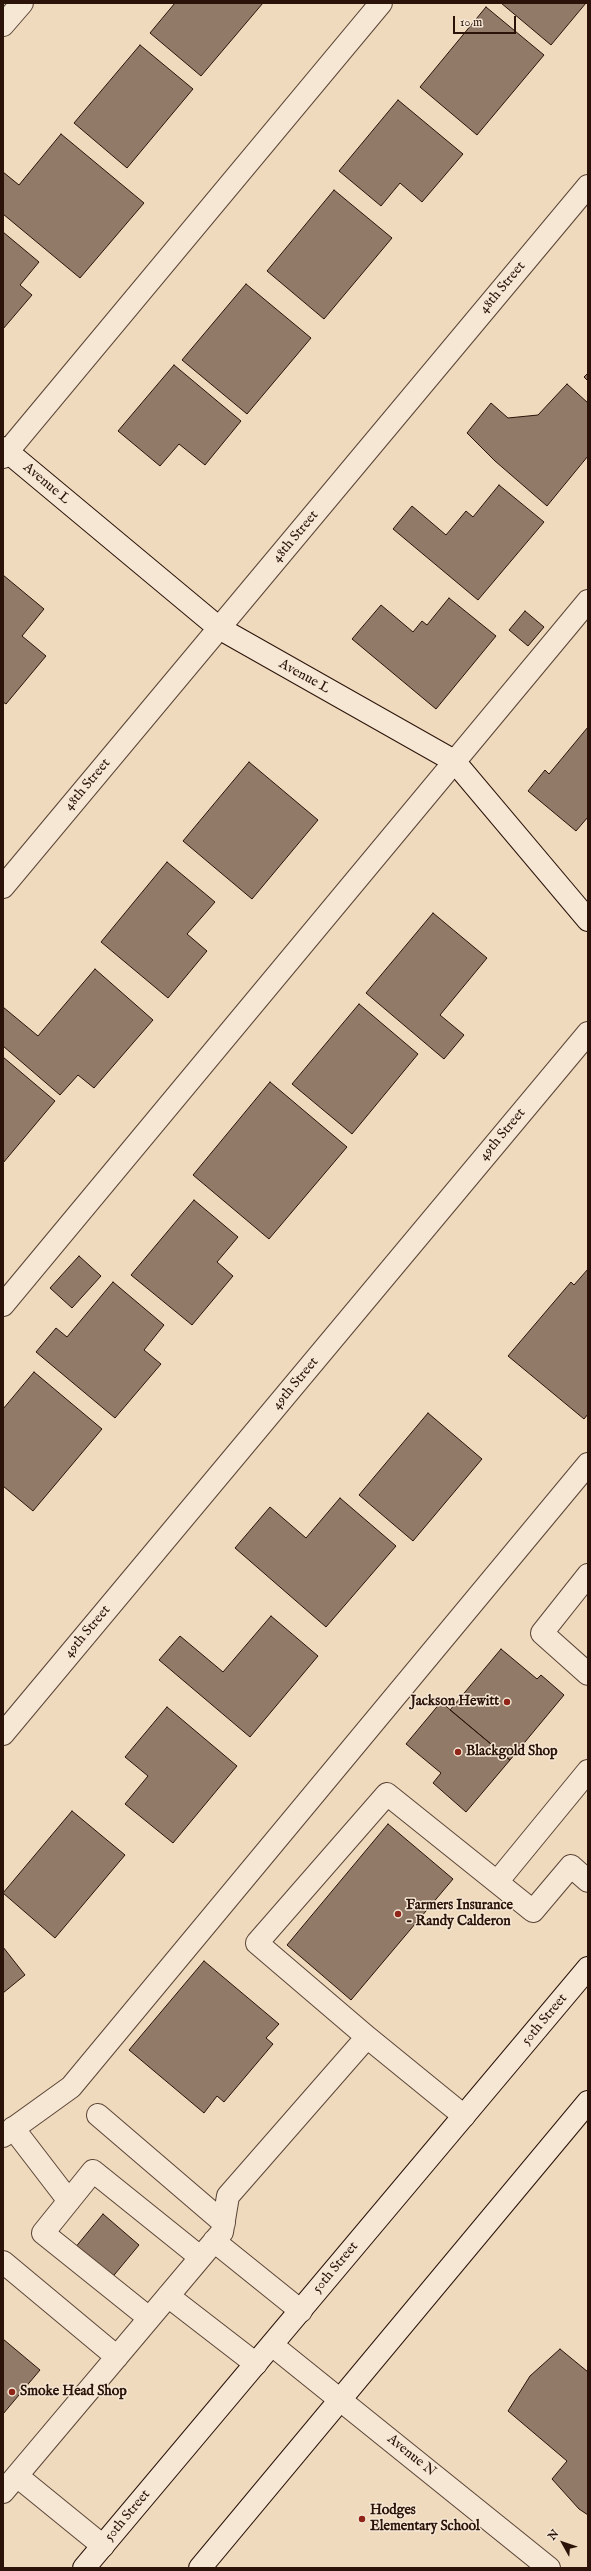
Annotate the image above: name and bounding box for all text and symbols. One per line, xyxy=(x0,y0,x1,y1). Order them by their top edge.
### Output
scale bar xyxy=(455,8,518,34)
text: 10 m xyxy=(460,15,482,30)
street label: 48th Street xyxy=(476,259,530,317)
street label: Avenue L xyxy=(19,460,73,508)
street label: 48th Street xyxy=(269,508,323,566)
street label: Avenue L xyxy=(276,656,332,698)
street label: 48th Street xyxy=(61,756,115,814)
street label: 49th Street xyxy=(476,1105,530,1165)
street label: 49th Street xyxy=(269,1354,323,1414)
street label: 49th Street xyxy=(61,1602,115,1662)
place label: Jackson Hewitt xyxy=(410,1694,499,1710)
marker: Jackson Hewitt xyxy=(502,1697,512,1707)
place label: Blackgold Shop xyxy=(466,1744,558,1760)
marker: Blackgold Shop xyxy=(453,1747,463,1757)
place label: Farmers Insurance - Randy Calderon xyxy=(406,1898,513,1930)
marker: Farmers Insurance - Randy Calderon xyxy=(393,1909,403,1919)
street label: 50th Street xyxy=(519,1991,571,2049)
street label: 50th Street xyxy=(310,2239,362,2297)
place label: Smoke Head Shop xyxy=(20,2384,127,2400)
marker: Smoke Head Shop xyxy=(7,2387,17,2397)
street label: Avenue N xyxy=(383,2431,439,2481)
street label: 50th Street xyxy=(102,2487,154,2545)
place label: Hodges Elementary School xyxy=(370,2503,480,2536)
marker: Hodges Elementary School xyxy=(357,2514,367,2524)
north arrow xyxy=(543,2523,583,2563)
text: N xyxy=(545,2527,562,2543)

